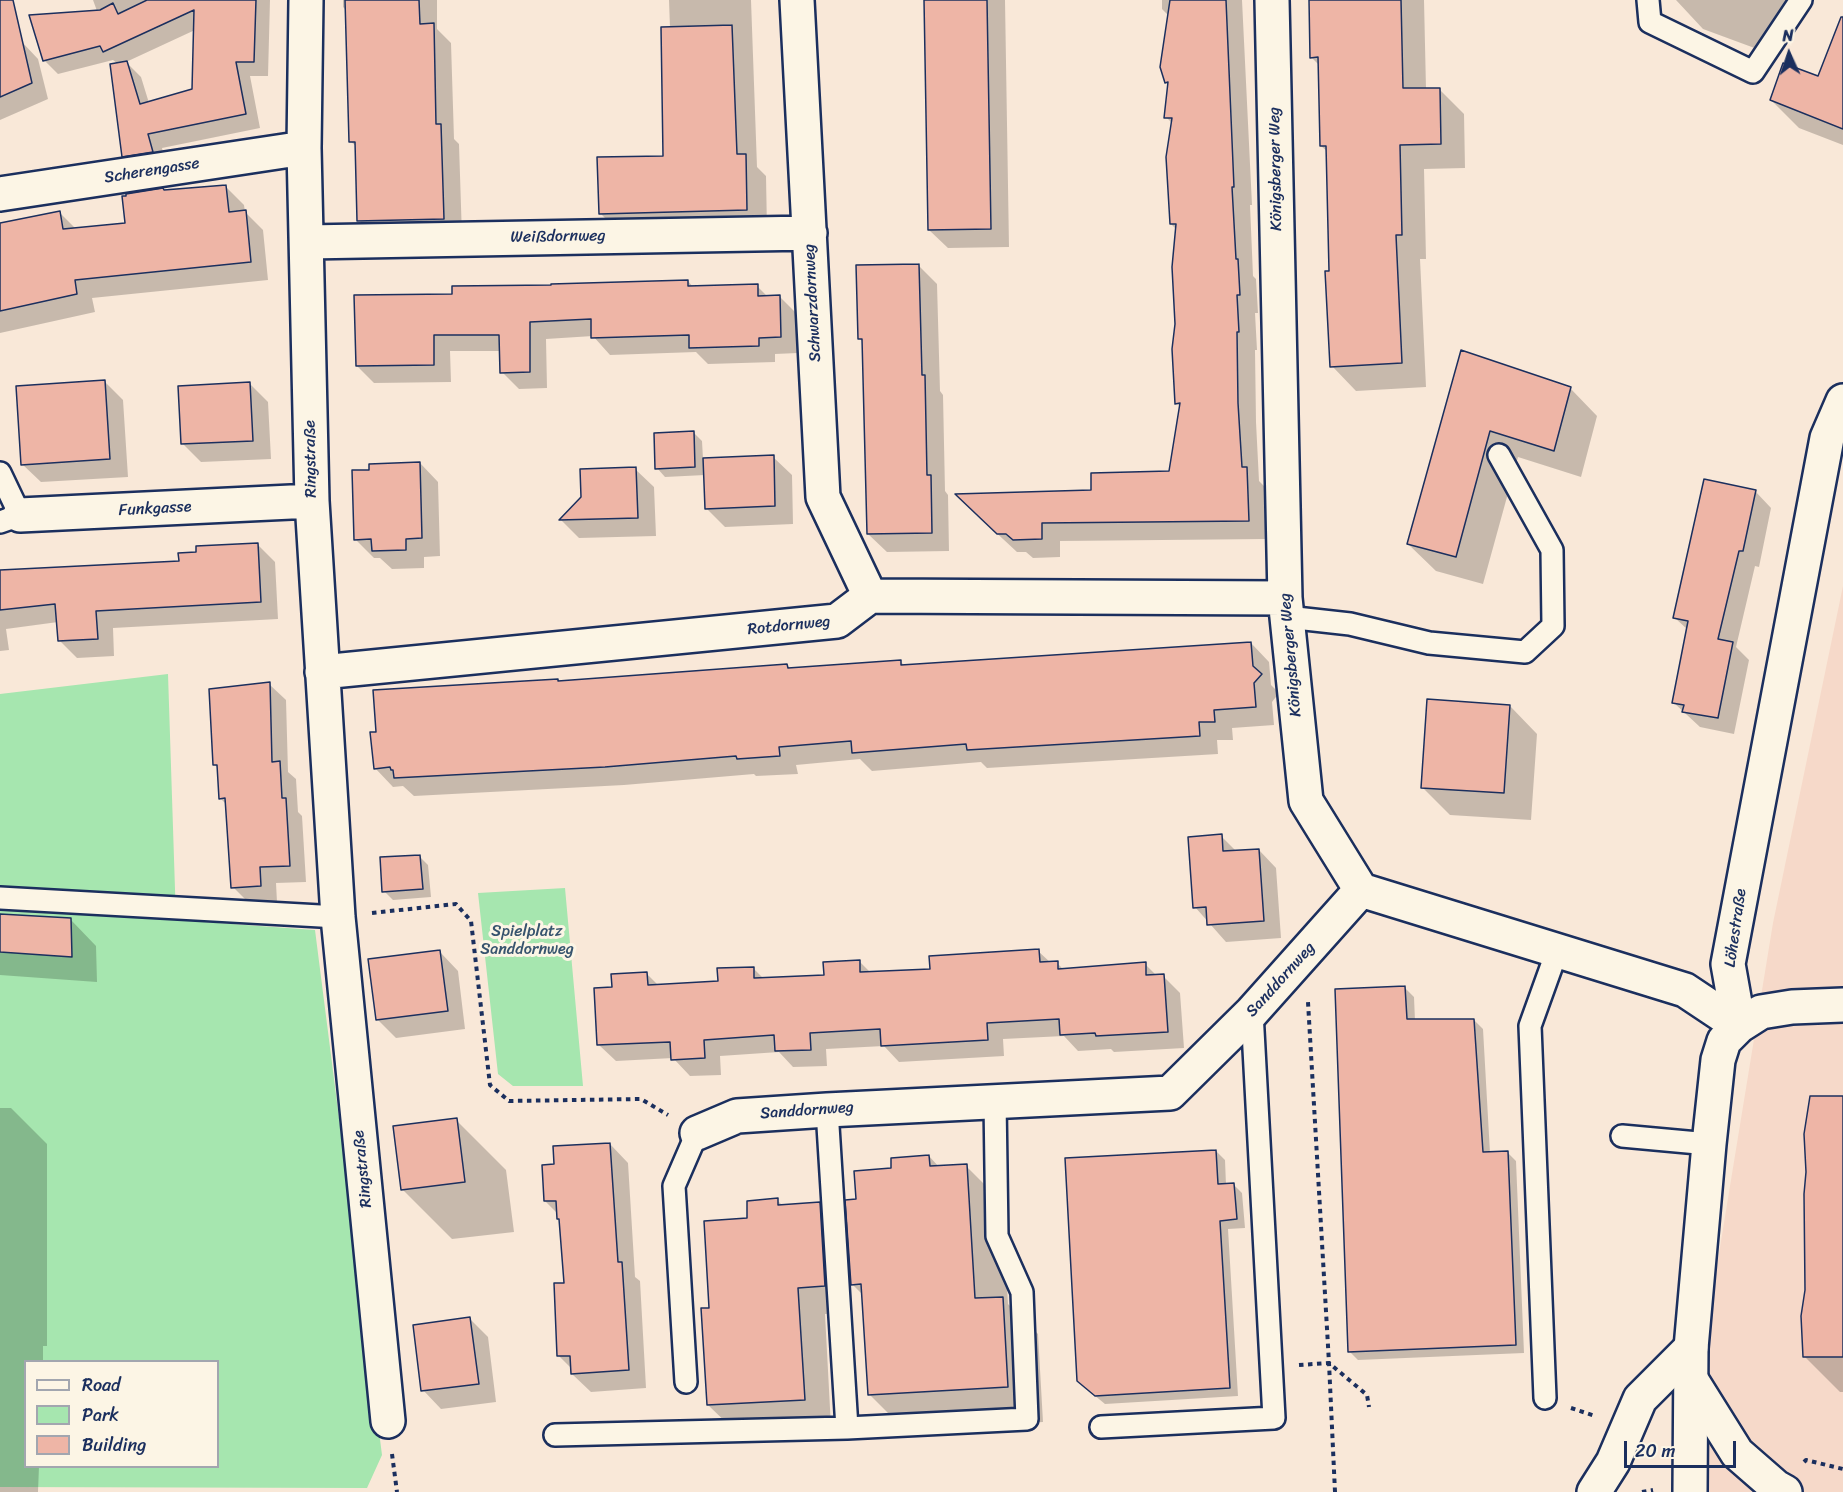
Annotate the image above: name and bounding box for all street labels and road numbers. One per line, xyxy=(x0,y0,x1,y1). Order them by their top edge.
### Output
street label: Königsberger Weg xyxy=(1265,107,1287,231)
street label: Scherengasse xyxy=(103,154,201,188)
street label: Weißdornweg xyxy=(510,227,606,247)
street label: Schwarzdornweg xyxy=(800,243,826,363)
street label: Ringstraße xyxy=(301,420,321,498)
street label: Funkgasse xyxy=(118,498,192,520)
street label: Königsberger Weg xyxy=(1276,592,1306,718)
street label: Rotdornweg xyxy=(747,612,831,640)
street label: Löhestraße xyxy=(1721,887,1751,969)
street label: Sanddornweg xyxy=(1243,939,1319,1021)
street label: Sanddornweg xyxy=(760,1098,854,1124)
street label: Ringstraße xyxy=(349,1129,377,1209)

